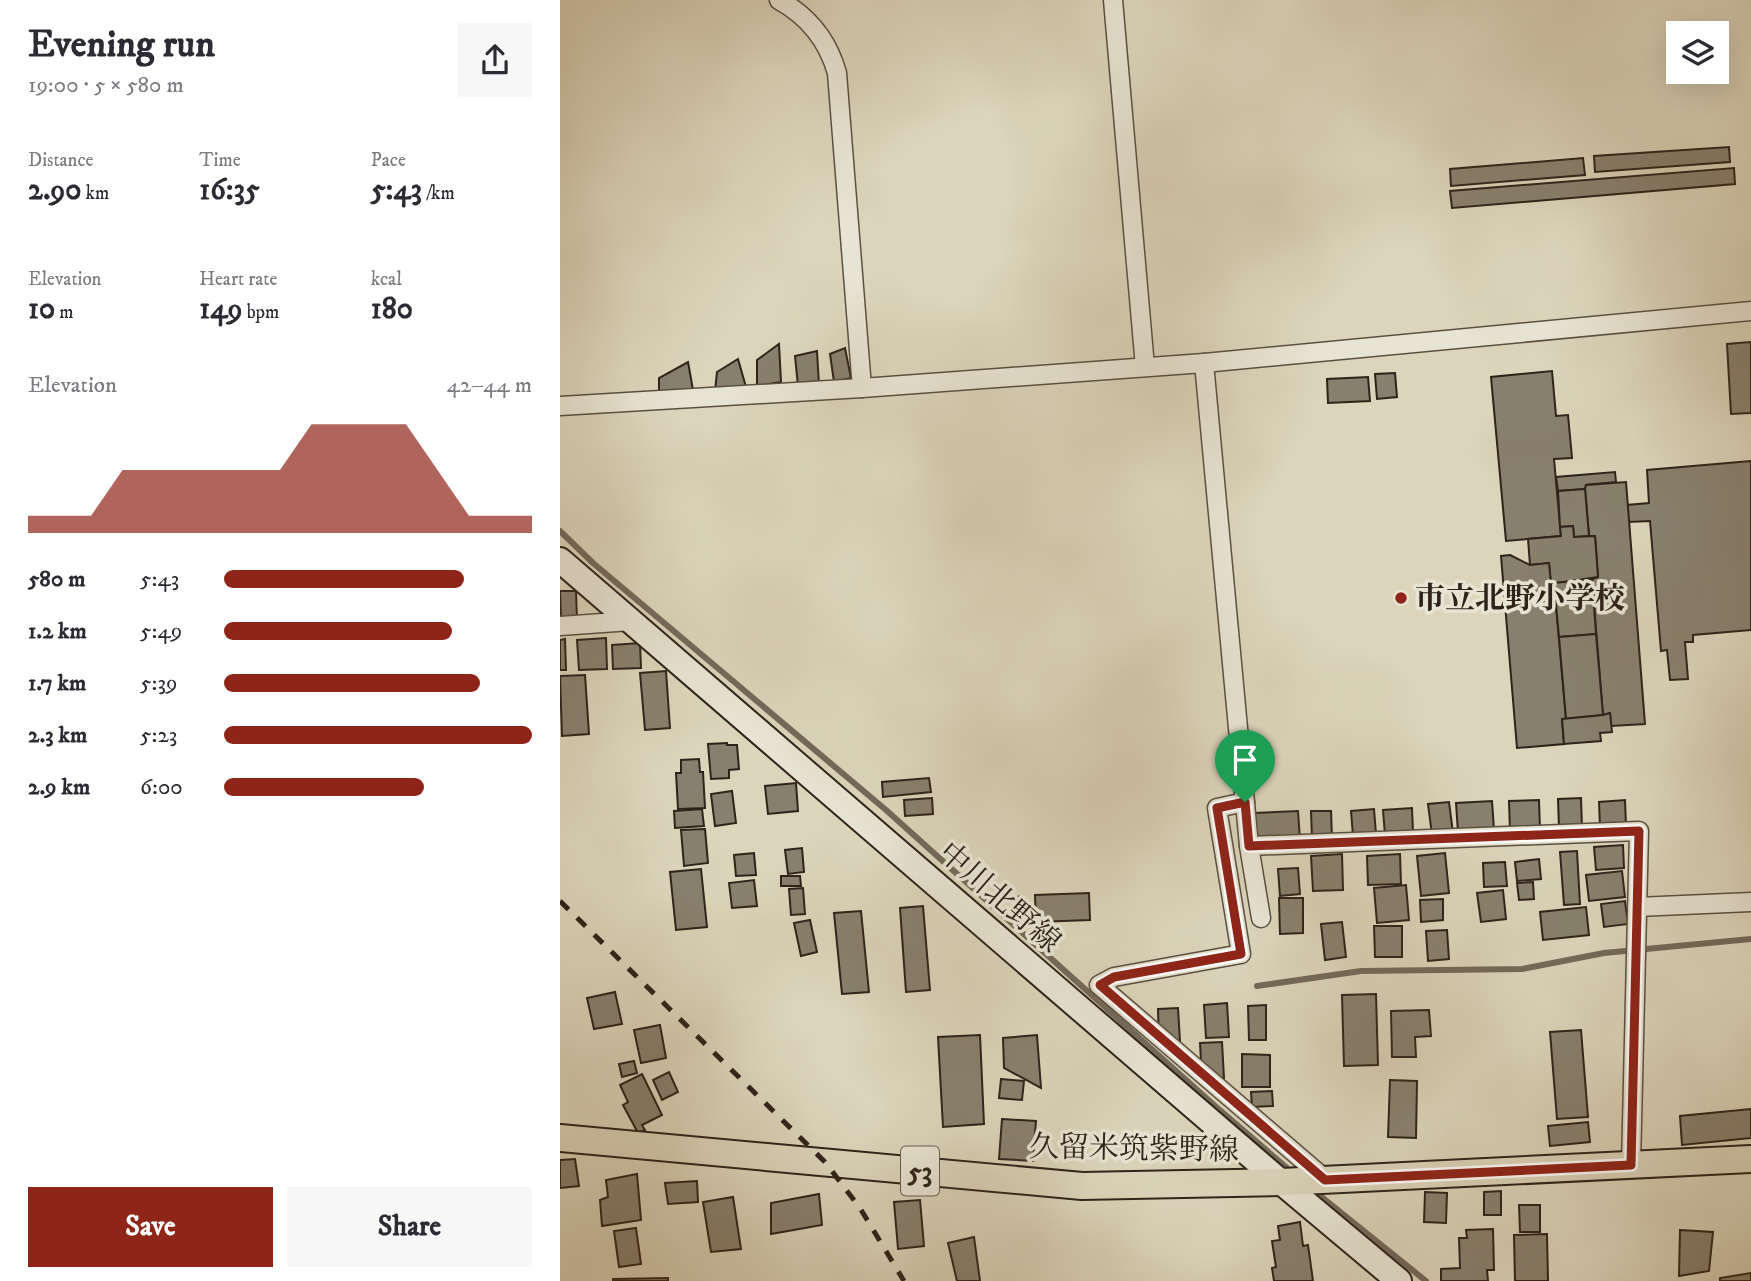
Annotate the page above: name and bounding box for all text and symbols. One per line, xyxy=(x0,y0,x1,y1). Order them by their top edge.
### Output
text: Evening run xyxy=(28,21,215,69)
map controls xyxy=(1666,21,1729,84)
button: layers xyxy=(1666,21,1729,84)
button: share xyxy=(458,23,532,97)
text: 19:00 · 5 × 580 m xyxy=(28,71,184,100)
text: Distance xyxy=(28,149,93,172)
text: Time xyxy=(199,149,241,172)
text: Pace xyxy=(371,149,406,172)
text: 2.90 xyxy=(28,172,81,209)
text: 16:35 xyxy=(199,172,260,209)
text: 5:43 xyxy=(371,172,422,209)
text: km xyxy=(81,182,109,205)
text: /km xyxy=(422,182,455,205)
text: Elevation xyxy=(28,268,102,291)
text: Heart rate xyxy=(199,268,277,291)
text: kcal xyxy=(371,268,402,291)
text: 10 xyxy=(28,291,55,328)
text: 149 xyxy=(199,291,243,328)
text: 180 xyxy=(371,291,413,328)
text: m xyxy=(55,301,73,324)
text: bpm xyxy=(243,301,279,324)
text: Elevation xyxy=(28,371,117,400)
text: 42–44 m xyxy=(447,371,532,400)
text: 580 m xyxy=(28,565,85,594)
text: 5:43 xyxy=(140,565,179,594)
place label: 市立北野小学校 xyxy=(1415,581,1625,618)
marker: 市立北野小学校 xyxy=(1393,590,1409,606)
text: 1.2 km xyxy=(28,617,87,646)
text: 5:49 xyxy=(140,617,182,646)
text: 1.7 km xyxy=(28,669,86,698)
text: 5:39 xyxy=(140,669,178,698)
text: 2.3 km xyxy=(28,721,87,750)
text: 5:23 xyxy=(140,721,177,750)
pin xyxy=(1215,730,1275,802)
icon: arrive xyxy=(1226,741,1264,779)
text: 2.9 km xyxy=(28,773,90,802)
text: 6:00 xyxy=(140,773,183,802)
street label: 中川北野線 xyxy=(930,835,1068,961)
street label: 久留米筑紫野線 xyxy=(1029,1129,1239,1170)
road number: 53 xyxy=(901,1146,939,1196)
button: Save xyxy=(28,1187,273,1267)
button: Share xyxy=(287,1187,532,1267)

